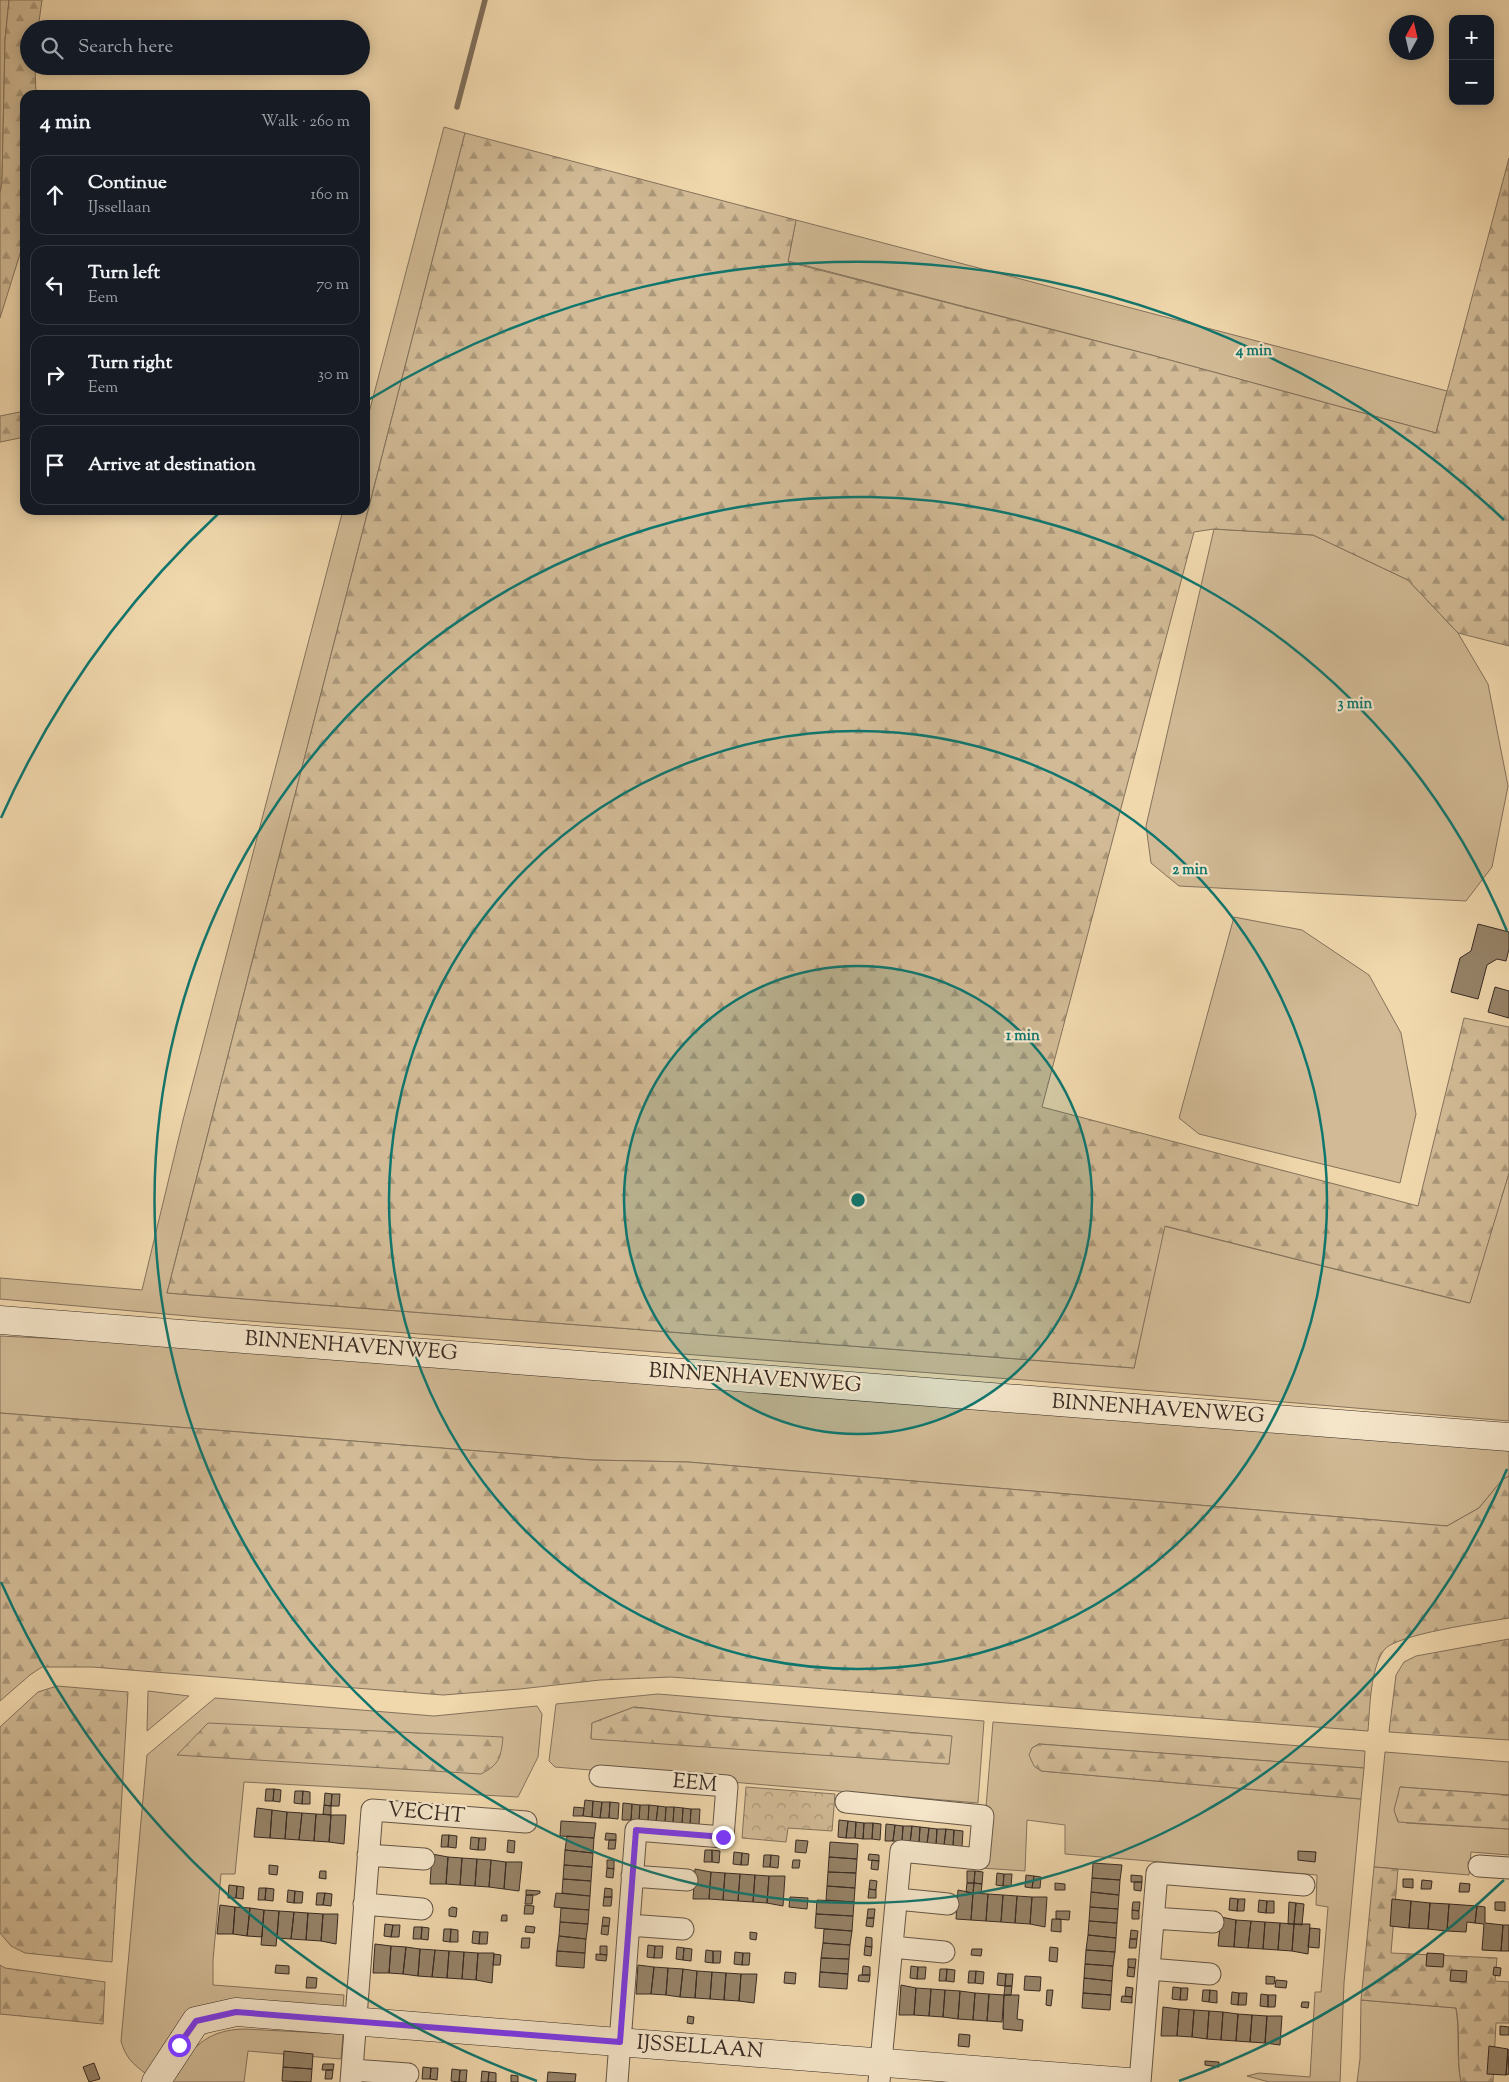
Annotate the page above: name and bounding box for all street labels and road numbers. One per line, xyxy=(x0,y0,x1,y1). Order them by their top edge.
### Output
street label: BINNENHAVENWEG xyxy=(244,1325,458,1369)
street label: BINNENHAVENWEG xyxy=(648,1357,862,1401)
street label: BINNENHAVENWEG xyxy=(1051,1388,1265,1432)
street label: EEM xyxy=(671,1767,719,1801)
street label: VECHT xyxy=(386,1796,466,1832)
street label: IJSSELLAAN xyxy=(636,2029,765,2067)

